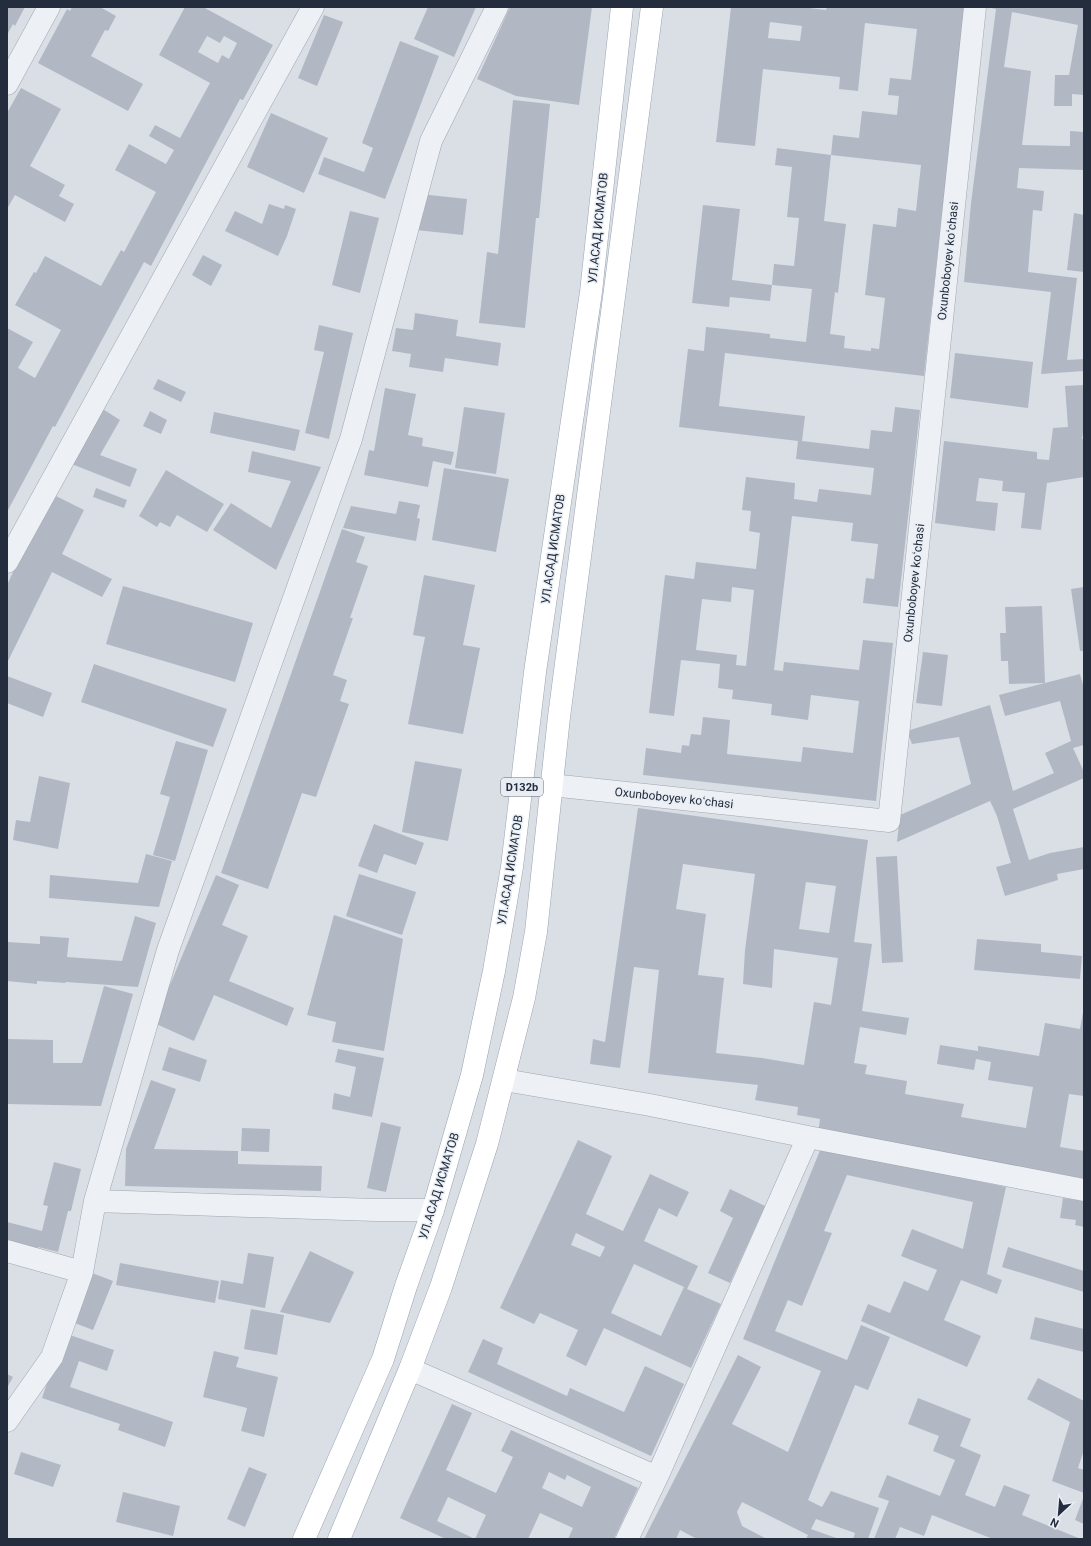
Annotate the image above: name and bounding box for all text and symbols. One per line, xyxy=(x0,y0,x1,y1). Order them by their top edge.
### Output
street label: УЛ.АСАД ИСМАТОВ xyxy=(585,172,611,284)
street label: Oxunboboyev koʻchasi xyxy=(935,201,961,321)
street label: УЛ.АСАД ИСМАТОВ xyxy=(538,493,568,605)
street label: Oxunboboyev koʻchasi xyxy=(901,523,927,643)
road number: D132b xyxy=(501,778,543,796)
street label: Oxunboboyev koʻchasi xyxy=(614,785,734,811)
street label: УЛ.АСАД ИСМАТОВ xyxy=(494,814,526,926)
street label: УЛ.АСАД ИСМАТОВ xyxy=(416,1131,462,1241)
north arrow xyxy=(1039,1494,1079,1534)
text: N xyxy=(1048,1515,1061,1530)

